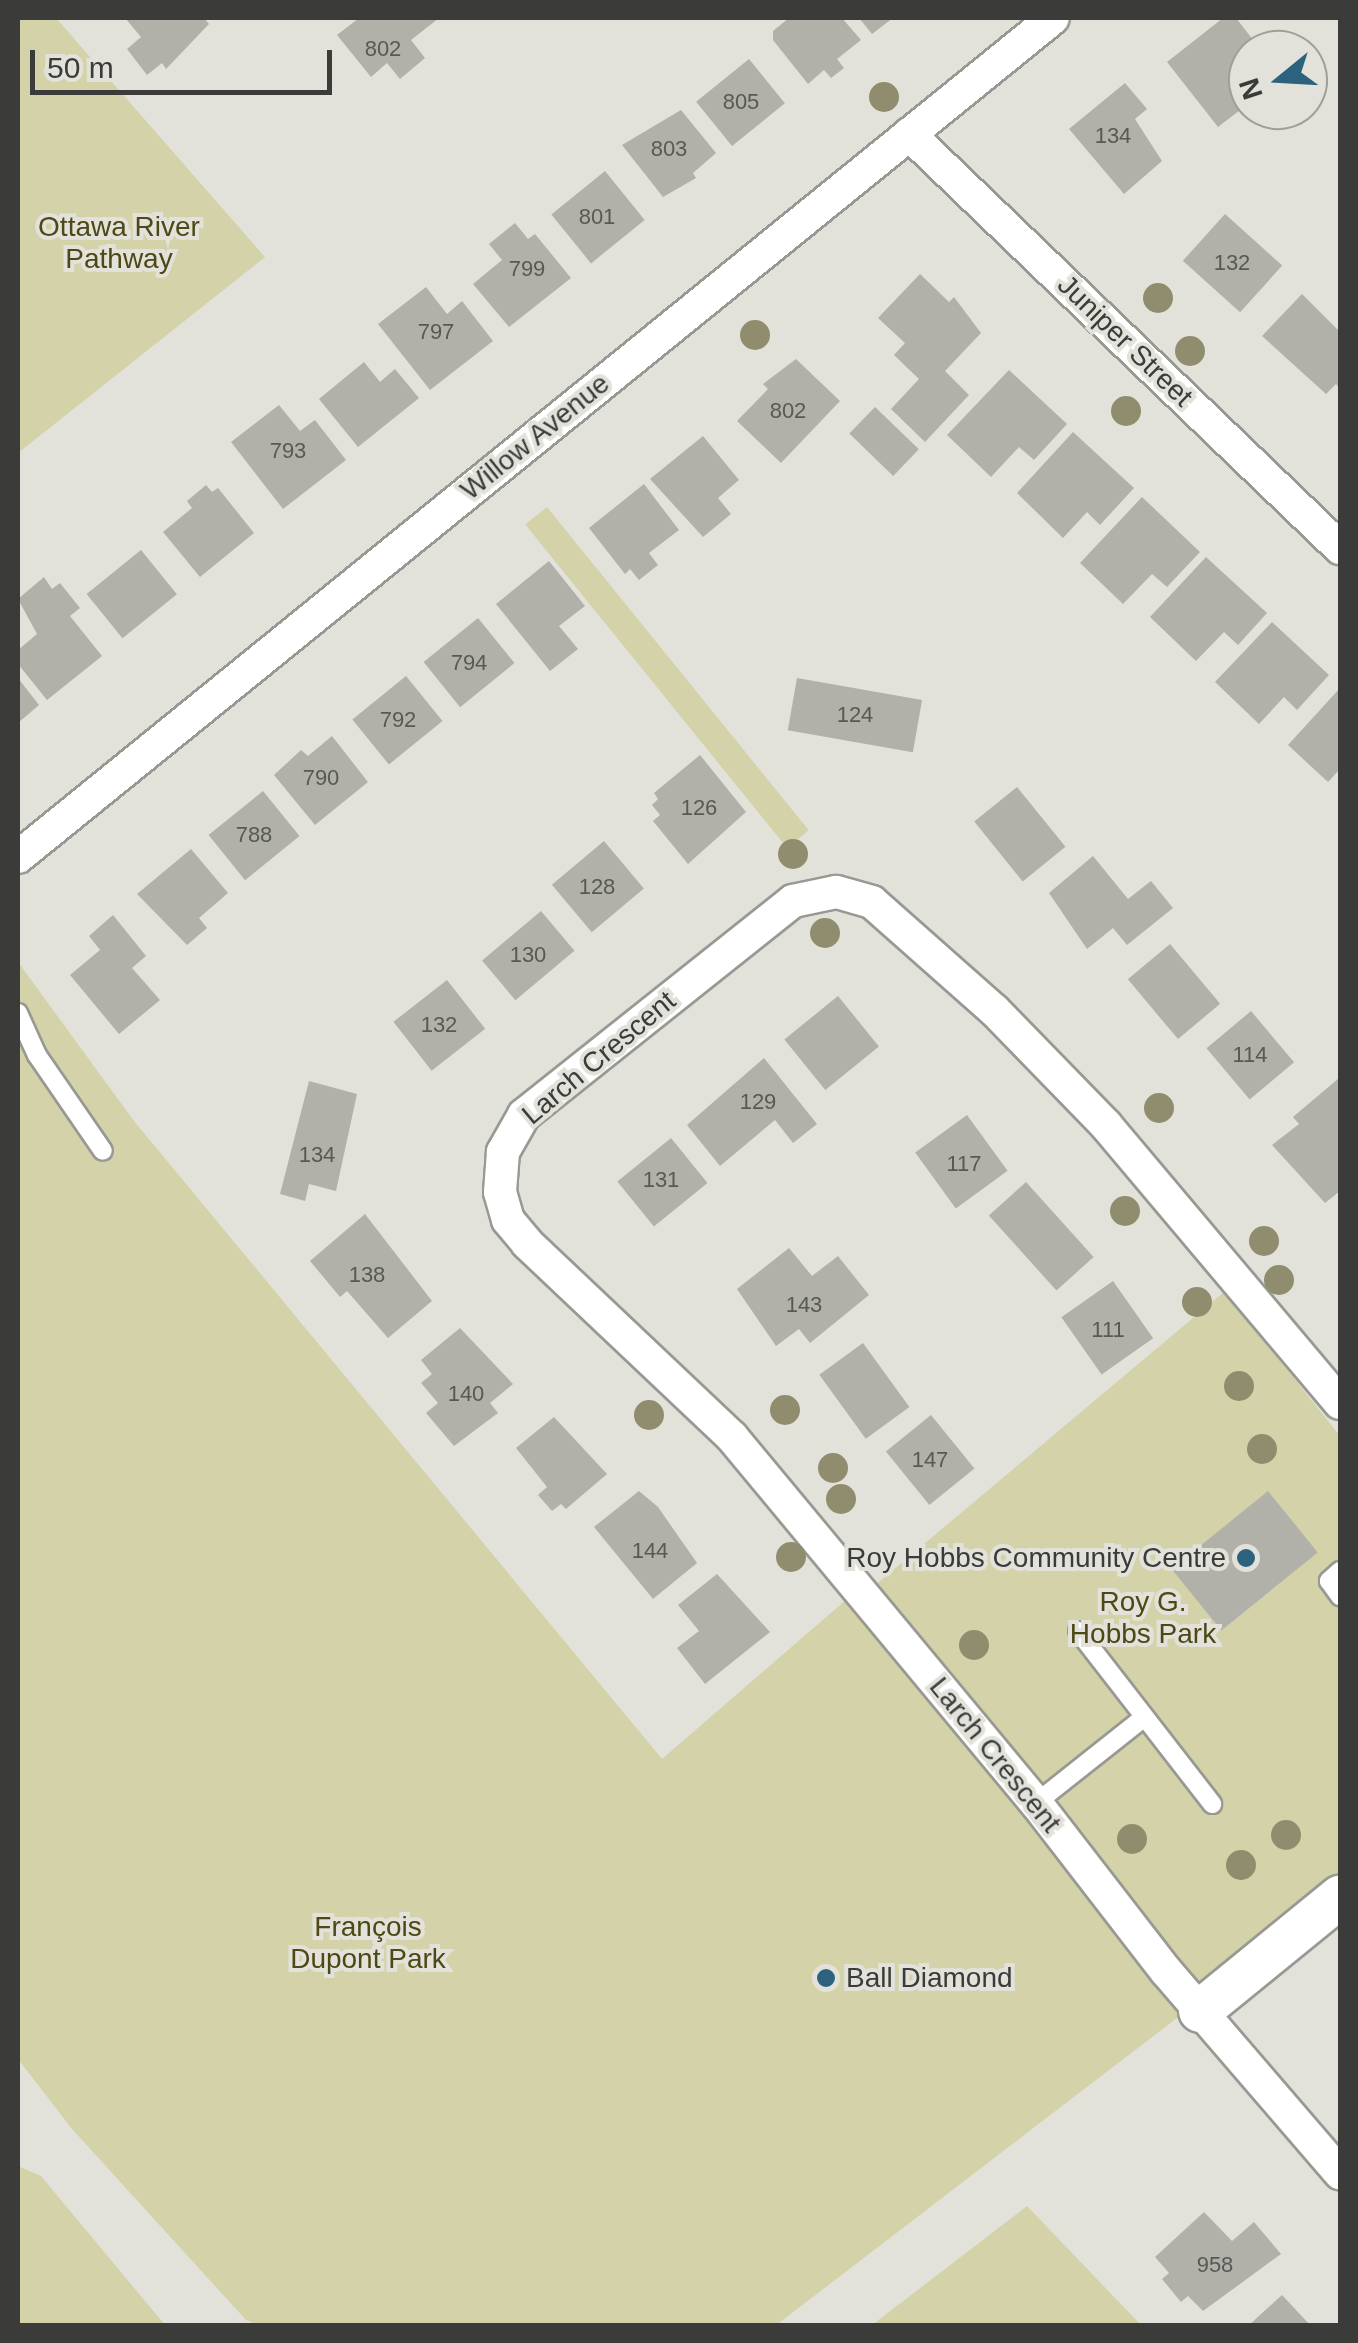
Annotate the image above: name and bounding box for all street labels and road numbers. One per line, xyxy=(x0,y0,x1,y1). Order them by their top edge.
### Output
street label: Juniper Street xyxy=(1051,268,1199,414)
street label: Willow Avenue xyxy=(453,366,617,508)
street label: Larch Crescent xyxy=(515,984,683,1132)
street label: Larch Crescent xyxy=(922,1671,1068,1839)

